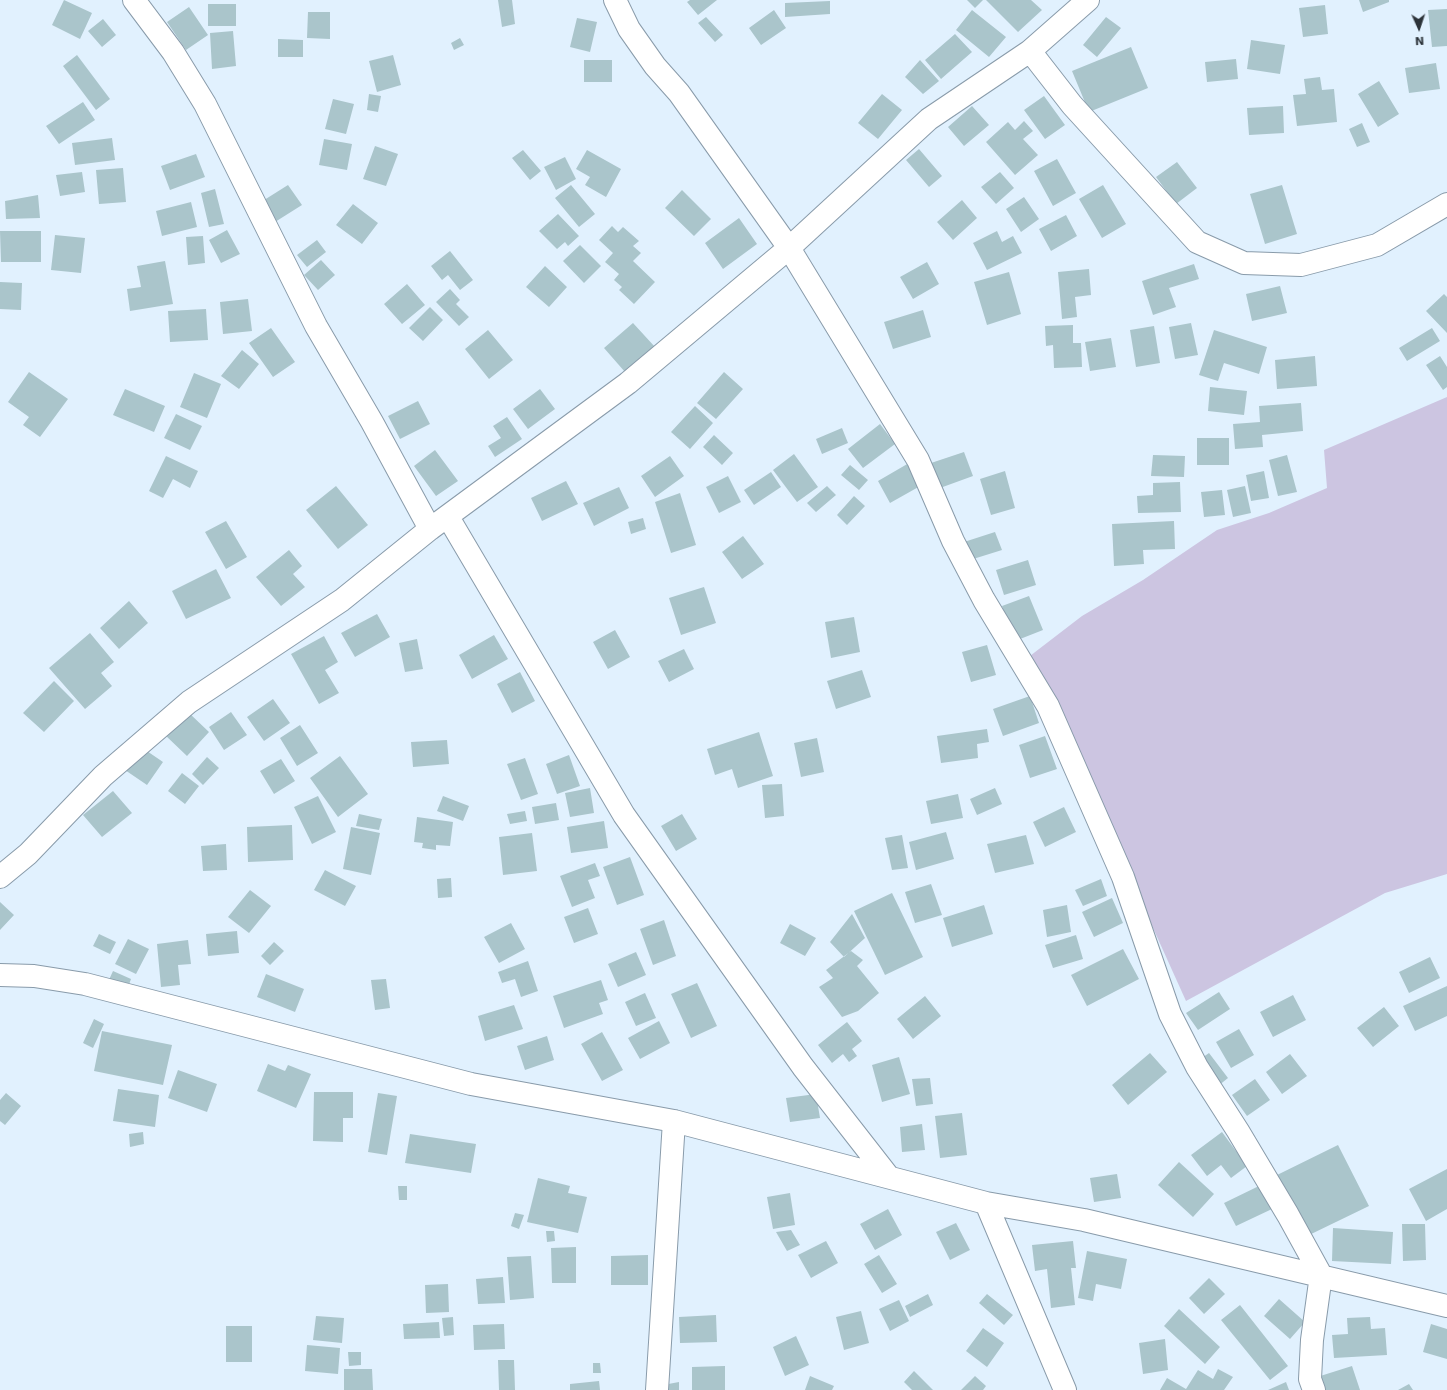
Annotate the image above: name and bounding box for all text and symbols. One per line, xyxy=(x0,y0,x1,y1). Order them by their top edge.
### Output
north arrow xyxy=(1399,8,1439,48)
text: N xyxy=(1415,34,1425,47)

